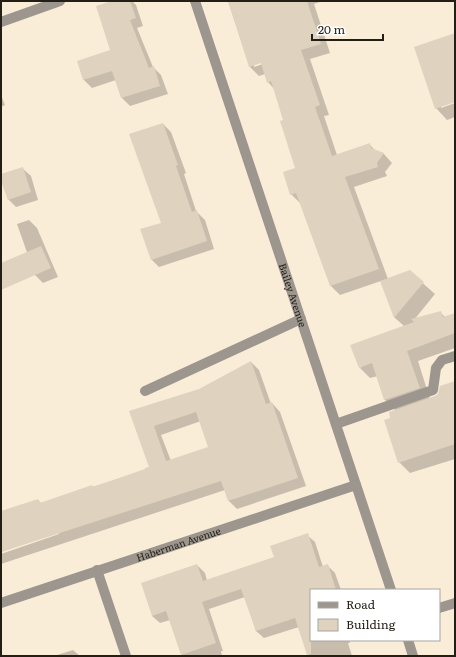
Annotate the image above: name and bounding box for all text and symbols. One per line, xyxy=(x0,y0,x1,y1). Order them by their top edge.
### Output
scale bar xyxy=(312,16,383,42)
text: 20 m xyxy=(318,20,345,38)
street label: Bailey Avenue xyxy=(276,261,311,329)
street label: Haberman Avenue xyxy=(134,523,222,565)
legend xyxy=(310,589,440,641)
text: Road xyxy=(346,595,376,613)
text: Building xyxy=(346,615,396,633)

